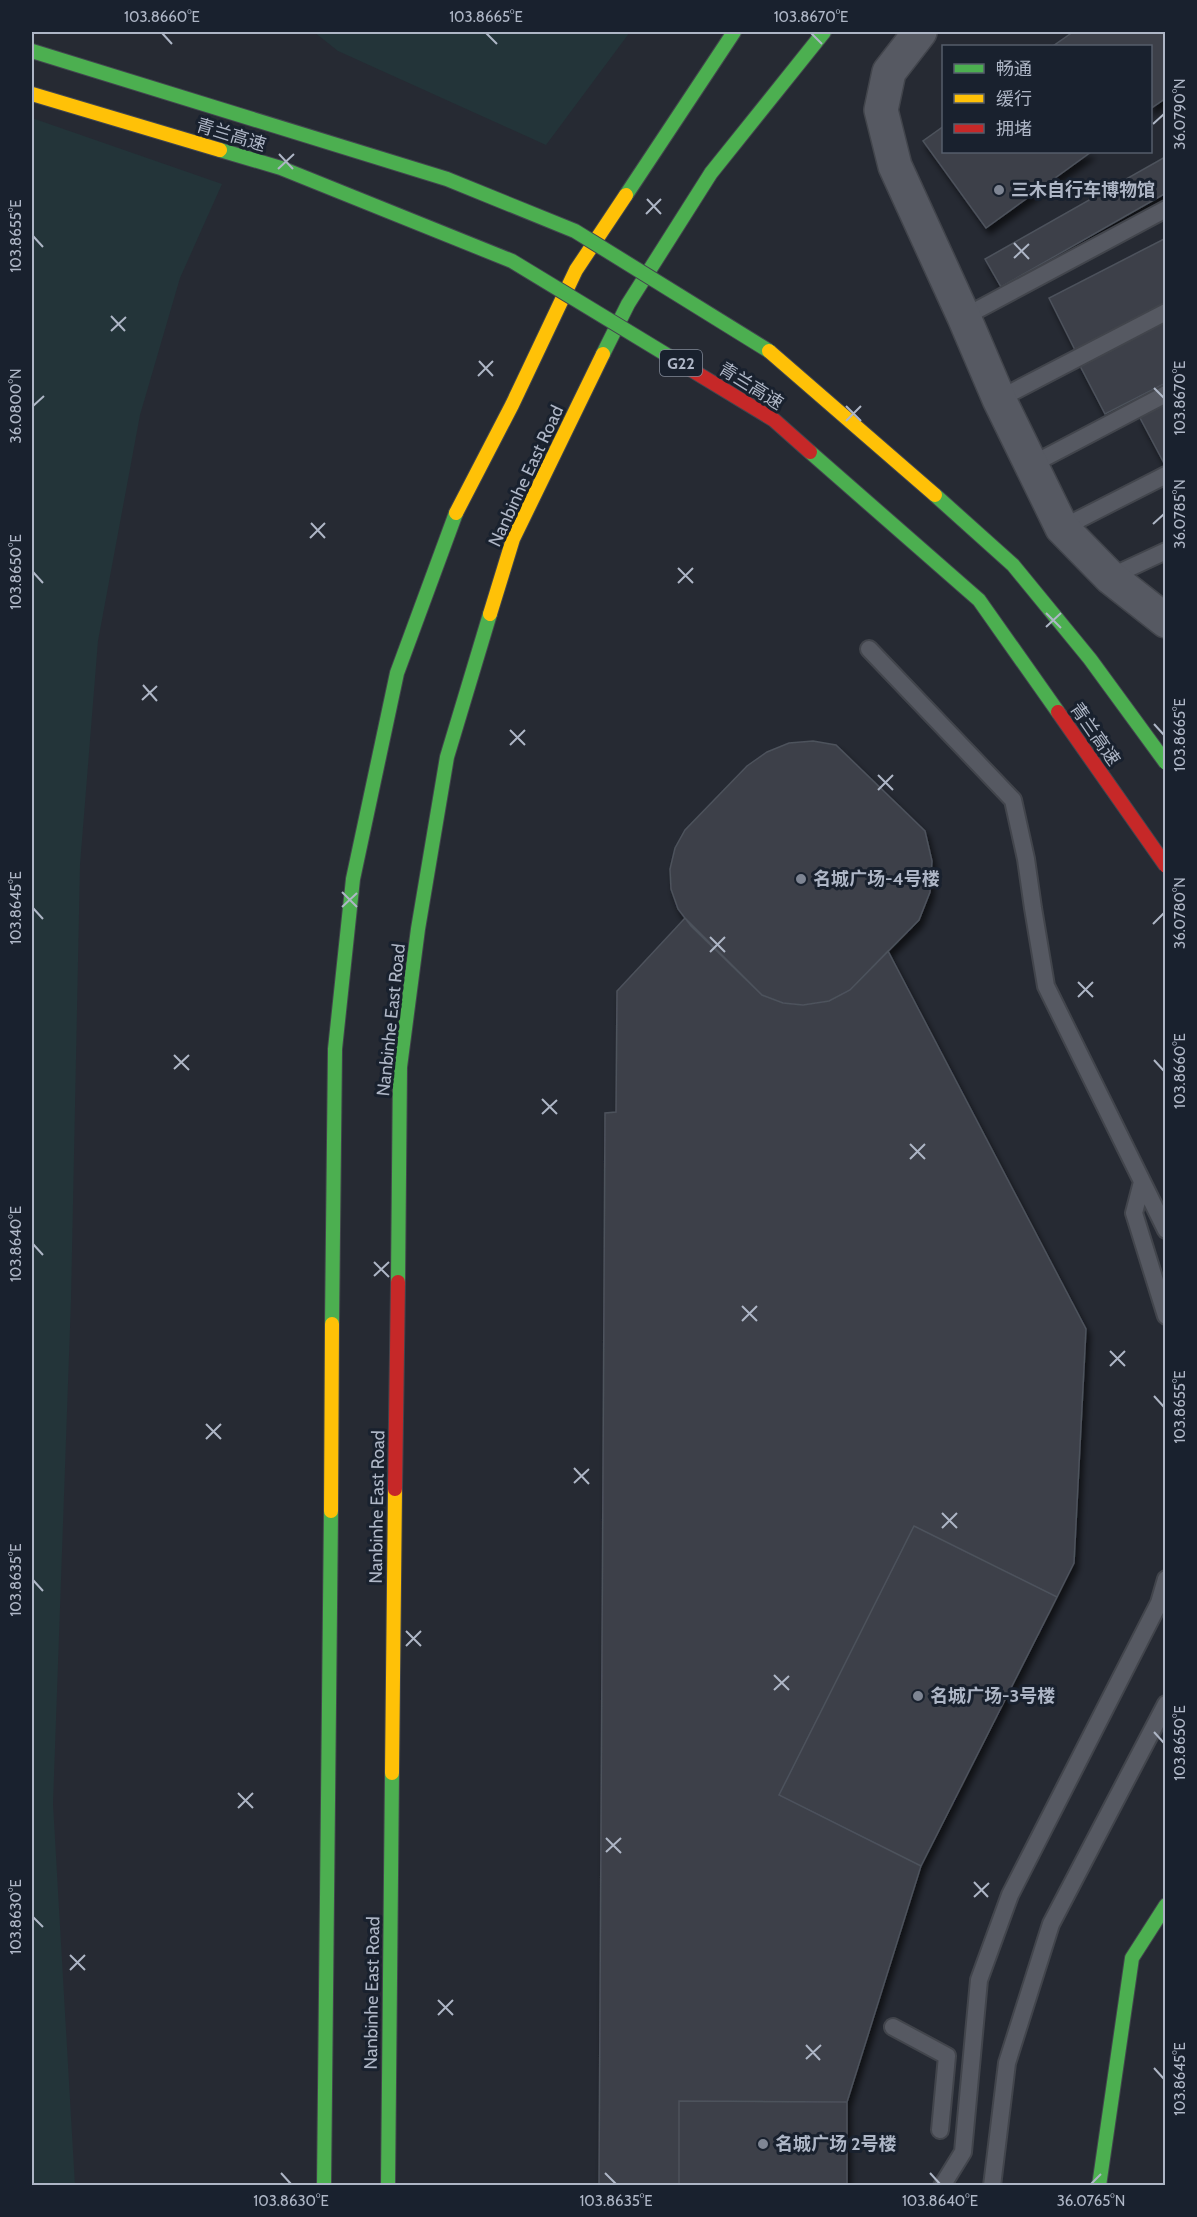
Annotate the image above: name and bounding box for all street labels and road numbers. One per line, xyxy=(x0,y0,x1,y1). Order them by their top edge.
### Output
street label: 青兰高速 xyxy=(193,114,269,156)
road number: G22 xyxy=(660,350,702,376)
street label: 青兰高速 xyxy=(715,358,787,414)
street label: Nanbinhe East Road xyxy=(484,402,568,550)
street label: 青兰高速 xyxy=(1065,698,1125,770)
street label: Nanbinhe East Road xyxy=(372,943,410,1097)
street label: Nanbinhe East Road xyxy=(365,1430,389,1584)
street label: Nanbinhe East Road xyxy=(360,1916,384,2070)

